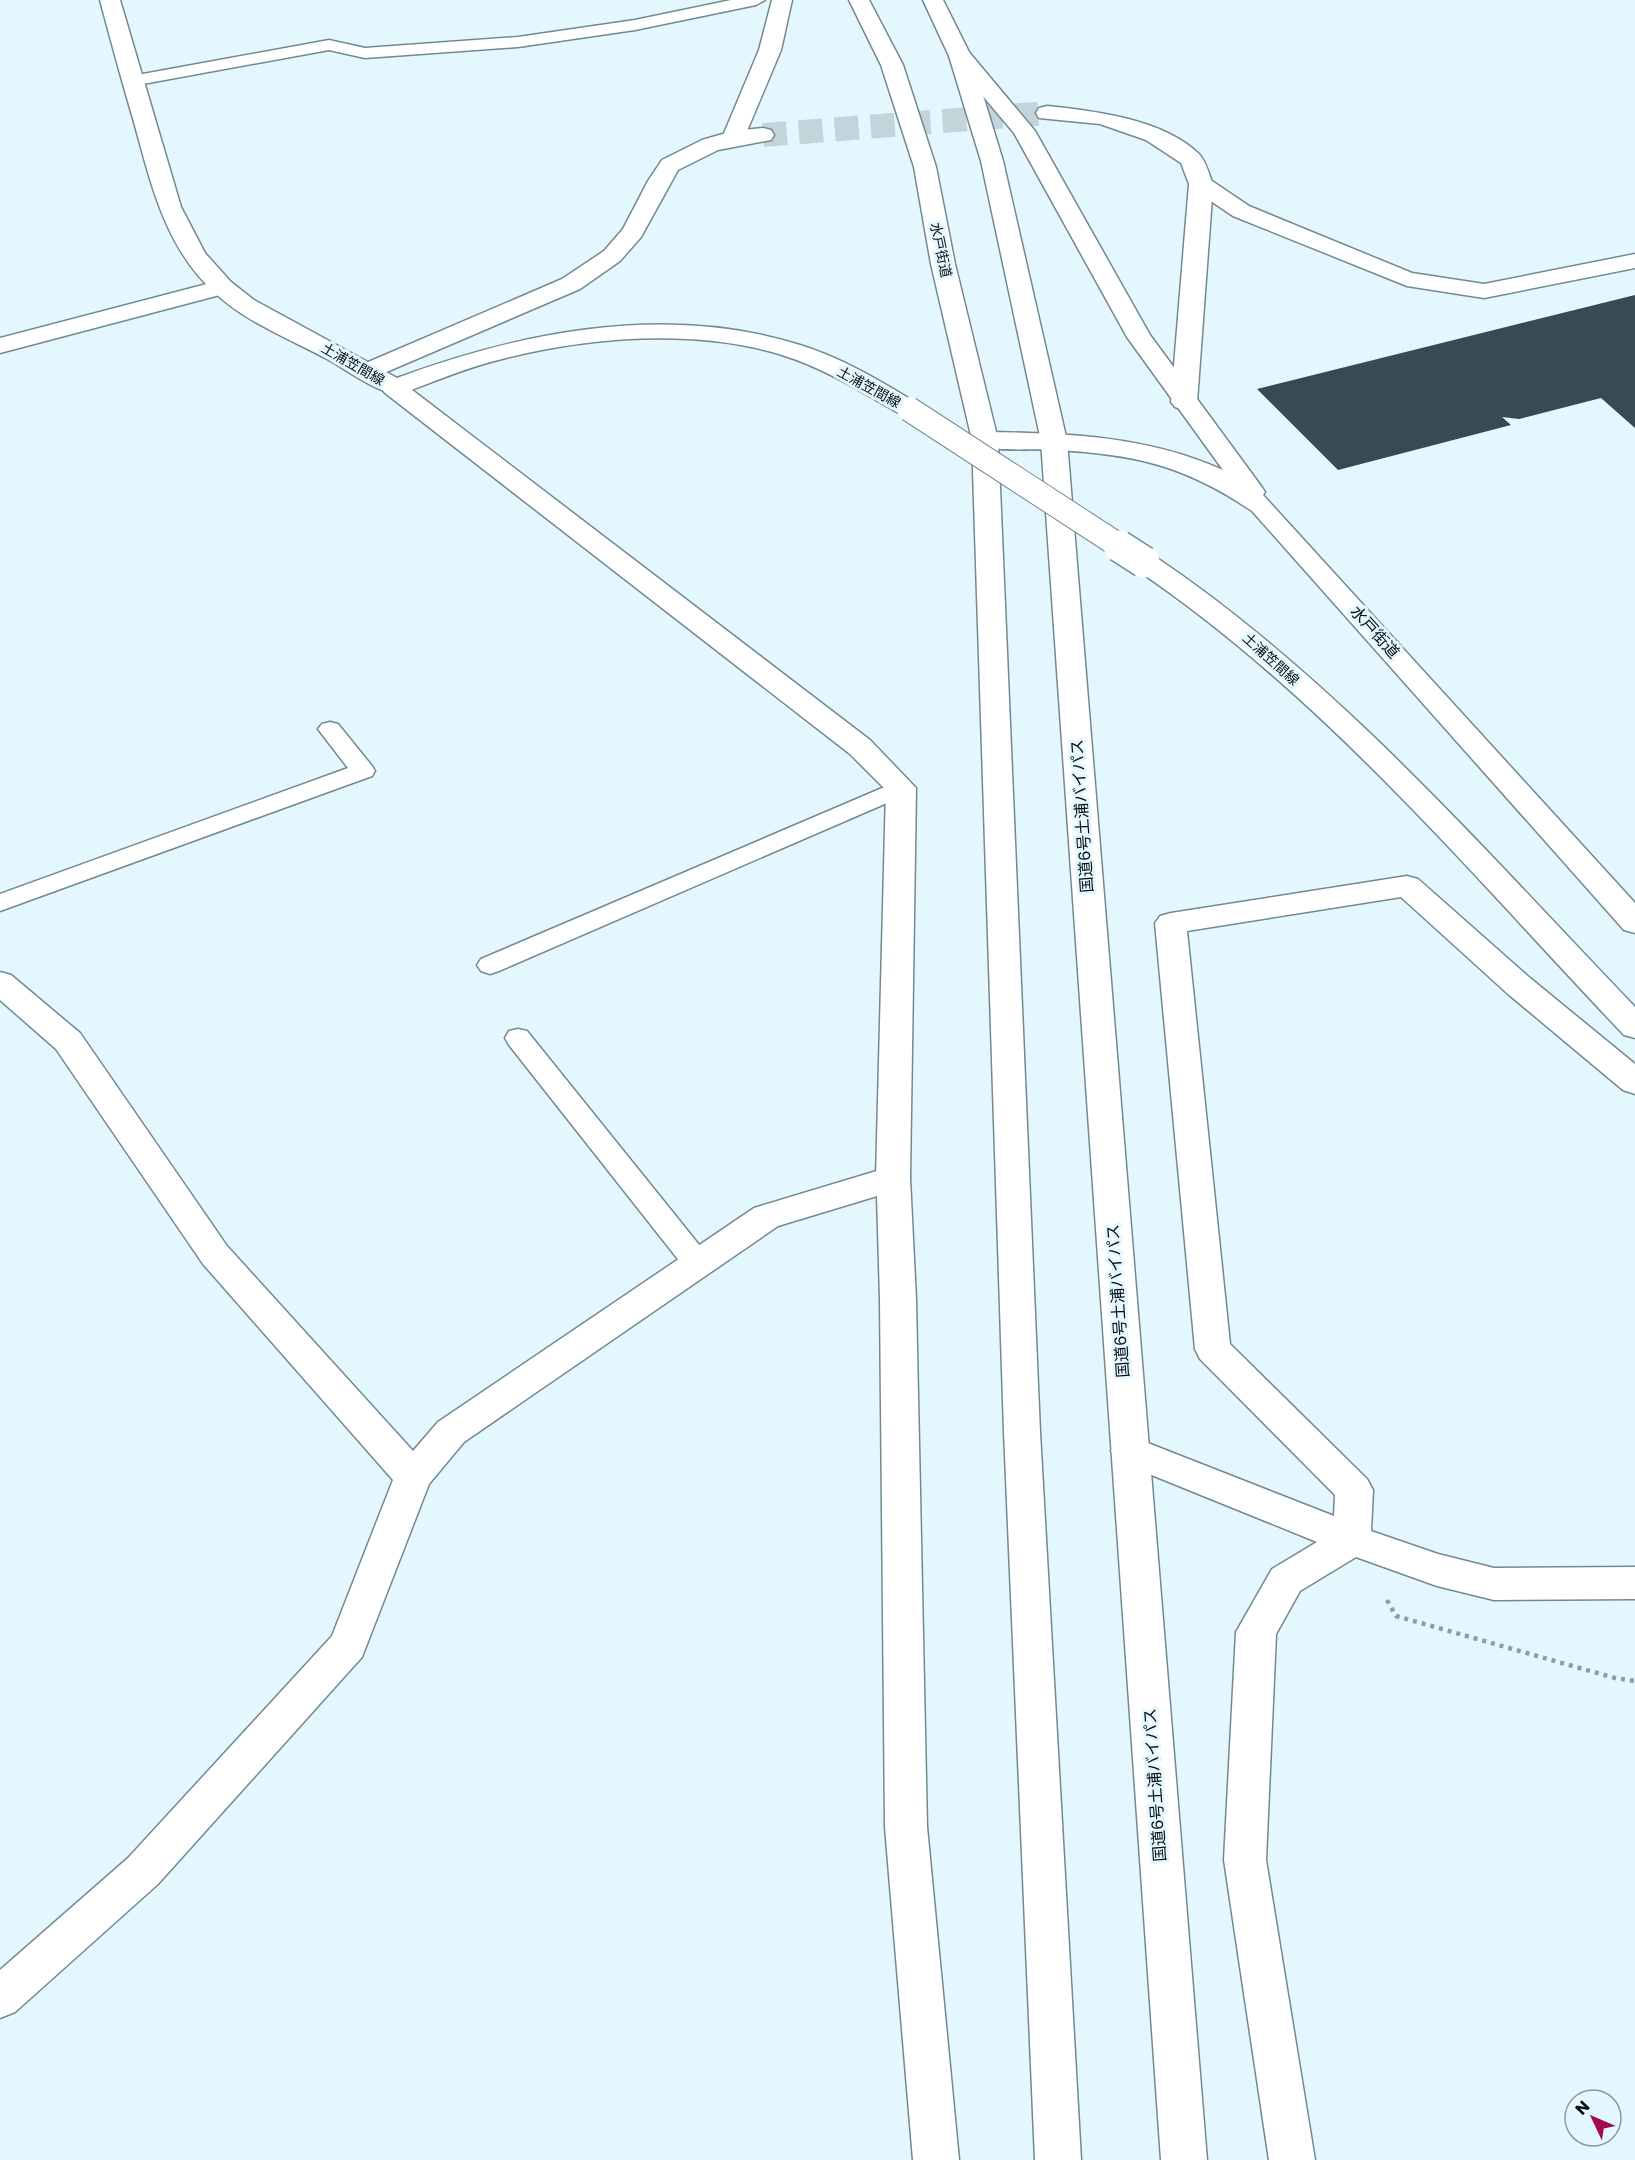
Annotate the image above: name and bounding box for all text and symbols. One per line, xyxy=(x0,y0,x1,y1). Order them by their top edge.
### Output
street label: 水戸街道 xyxy=(925,221,957,279)
street label: 土浦笠間線 xyxy=(318,338,388,390)
street label: 土浦笠間線 xyxy=(834,361,904,413)
street label: 水戸街道 xyxy=(1345,601,1405,663)
street label: 土浦笠間線 xyxy=(1238,628,1304,690)
street label: 国道6号土浦バイパス xyxy=(1065,738,1099,894)
street label: 国道6号土浦バイパス xyxy=(1101,1223,1135,1379)
street label: 国道6号土浦バイパス xyxy=(1138,1707,1172,1863)
north arrow xyxy=(1563,2088,1623,2148)
text: N xyxy=(1570,2096,1595,2120)

